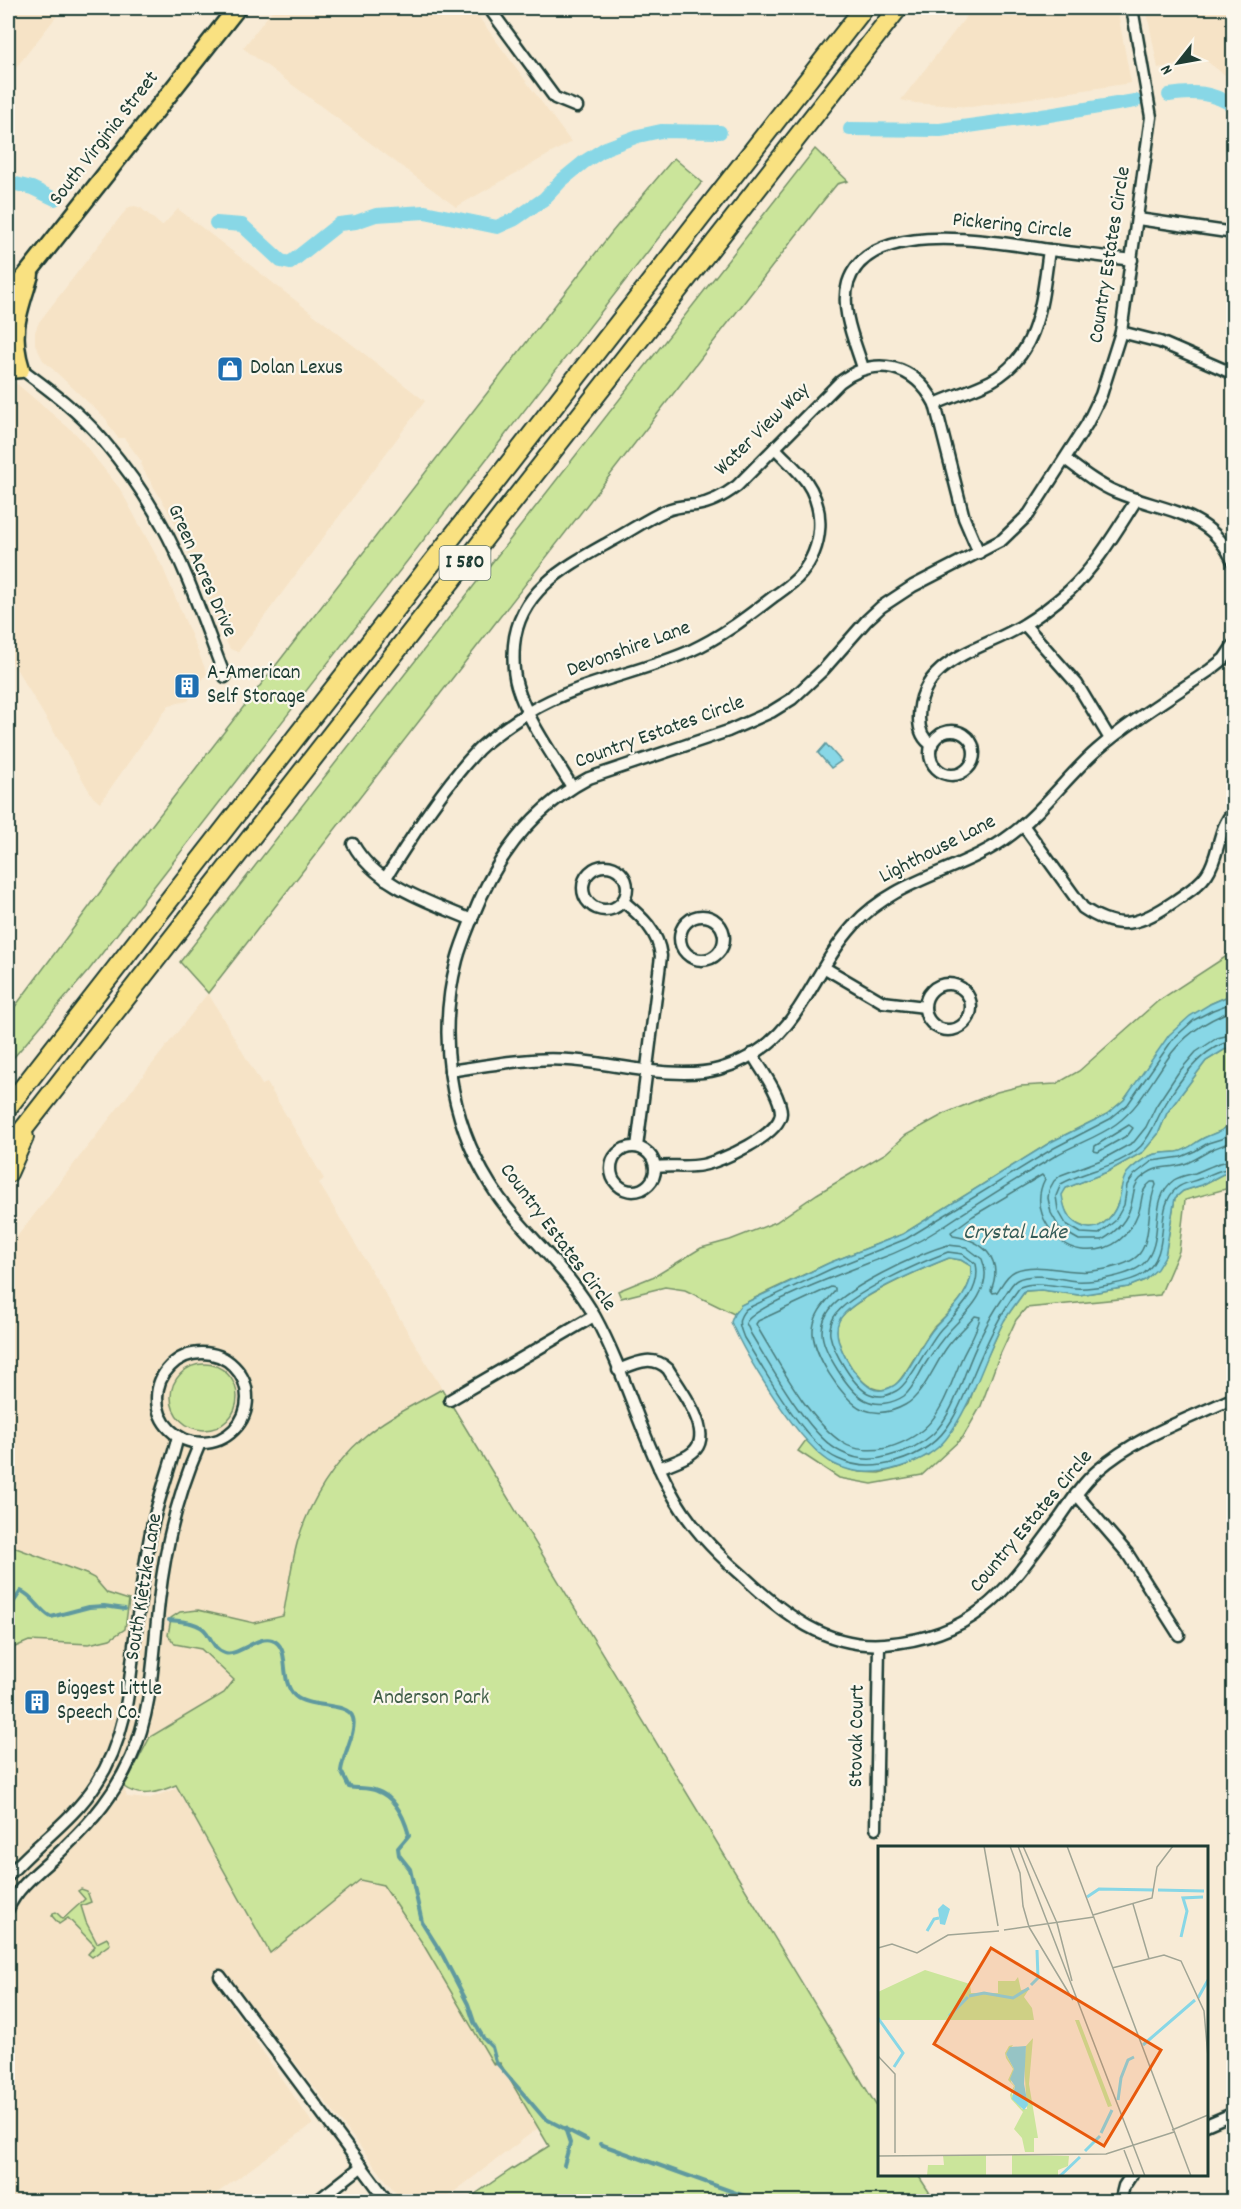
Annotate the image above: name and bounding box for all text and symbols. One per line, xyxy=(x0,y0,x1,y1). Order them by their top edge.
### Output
north arrow xyxy=(1148,33,1208,93)
text: N xyxy=(1155,60,1179,79)
street label: South Virginia Street xyxy=(43,65,167,213)
street label: Country Estates Circle xyxy=(1082,164,1140,346)
street label: Pickering Circle xyxy=(951,206,1073,248)
shop icon: Dolan Lexus xyxy=(215,354,245,384)
place label: Dolan Lexus xyxy=(250,354,343,384)
street label: Water View Way xyxy=(708,376,818,484)
street label: Green Acres Drive xyxy=(158,500,244,642)
road number: I 580 xyxy=(440,546,490,580)
street label: Devonshire Lane xyxy=(563,614,695,686)
place label: A-American Self Storage xyxy=(207,659,305,713)
building icon: A-American Self Storage xyxy=(172,671,202,701)
street label: Country Estates Circle xyxy=(571,688,749,778)
street label: Lighthouse Lane xyxy=(874,808,1002,892)
street label: Country Estates Circle xyxy=(491,1158,623,1318)
water label: Crystal Lake xyxy=(963,1218,1068,1249)
street label: Country Estates Circle xyxy=(963,1444,1101,1600)
street label: South Kietzke Lane xyxy=(119,1511,171,1663)
place label: Biggest Little Speech Co. xyxy=(57,1675,162,1729)
park label: Anderson Park xyxy=(373,1684,489,1714)
street label: Stovak Court xyxy=(842,1684,874,1788)
building icon: Biggest Little Speech Co. xyxy=(22,1687,52,1717)
inset map xyxy=(878,1846,1208,2176)

